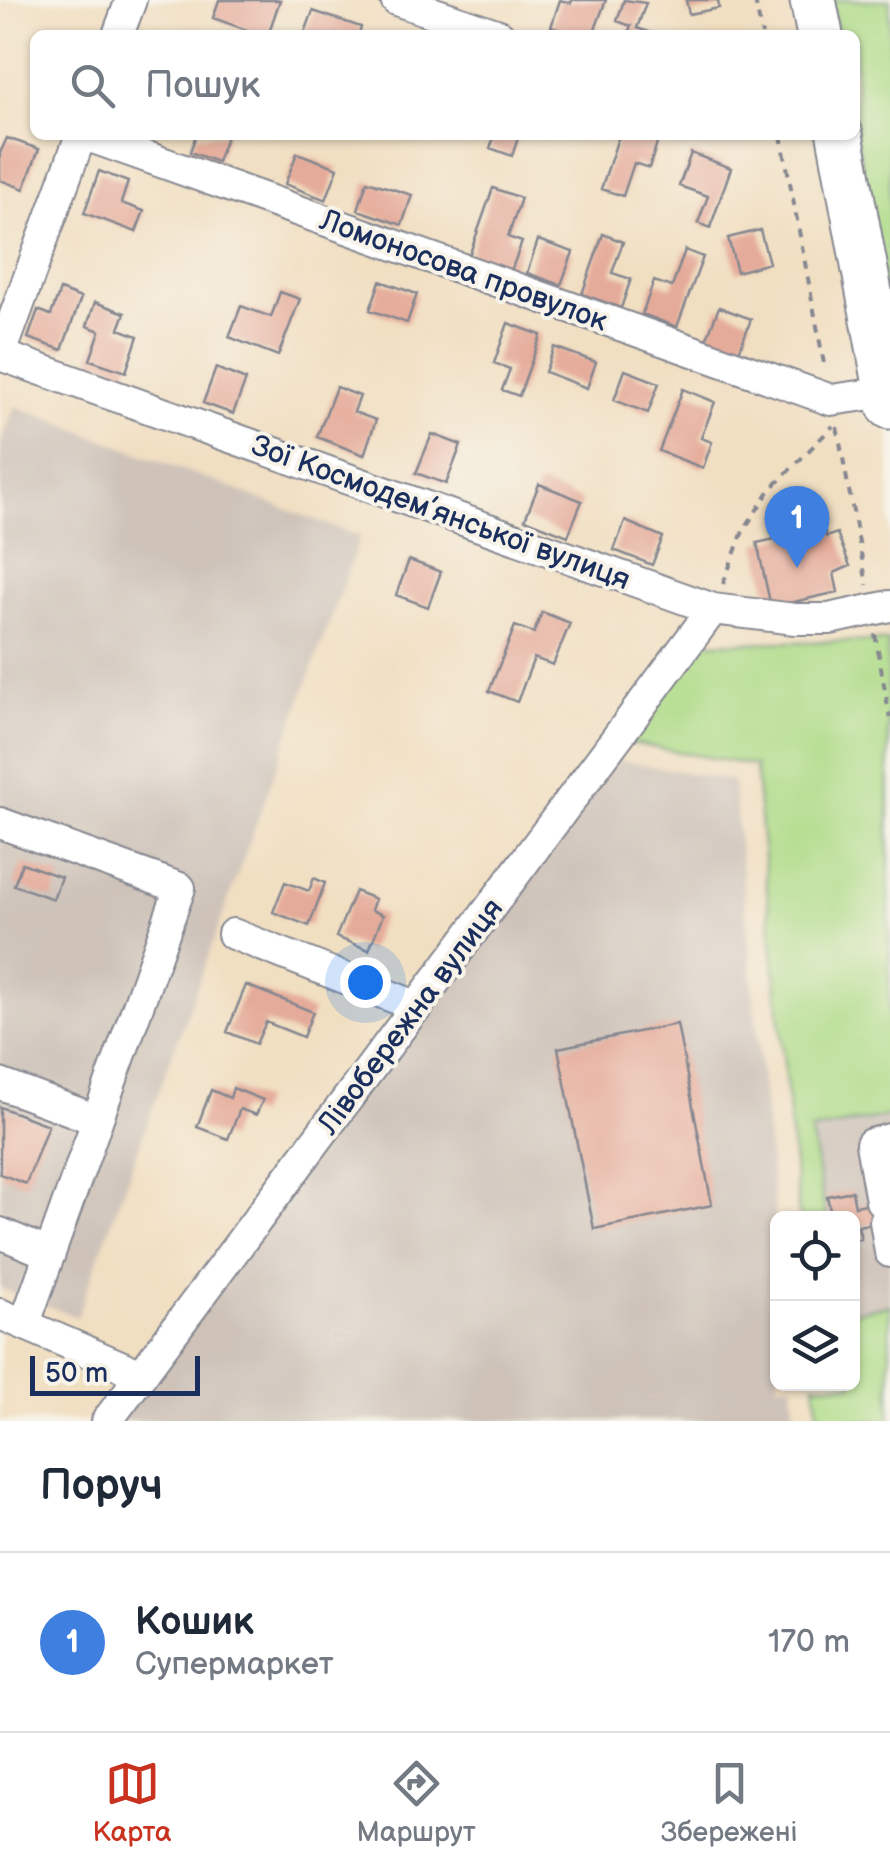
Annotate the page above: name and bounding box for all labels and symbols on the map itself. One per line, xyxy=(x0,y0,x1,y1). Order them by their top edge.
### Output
street label: Ломоносова провулок xyxy=(314,202,612,340)
street label: Зої Космодем’янської вулиця xyxy=(246,428,635,598)
pin: 1 xyxy=(764,486,830,568)
street label: Лівобережна вулиця xyxy=(310,892,511,1142)
your location xyxy=(340,957,391,1008)
scale bar xyxy=(30,1351,200,1396)

